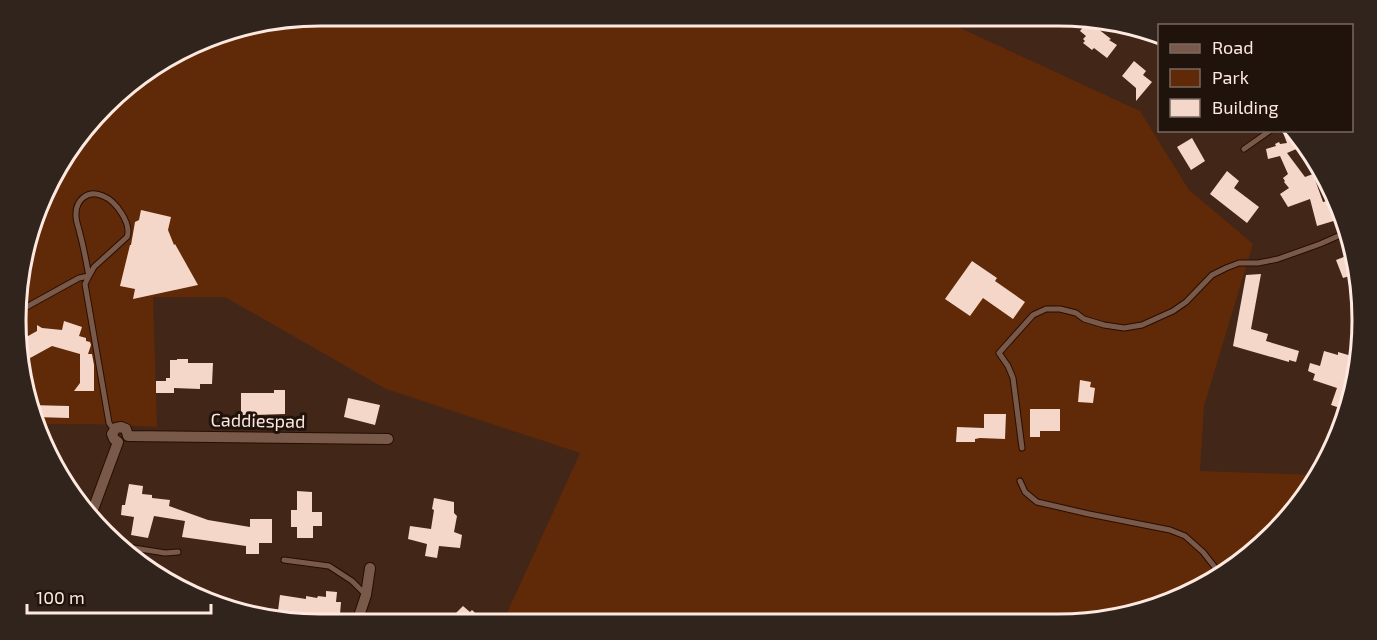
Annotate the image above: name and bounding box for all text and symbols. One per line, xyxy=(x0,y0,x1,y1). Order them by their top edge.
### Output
legend xyxy=(1158,24,1353,132)
text: Road xyxy=(1212,36,1253,58)
text: Park xyxy=(1212,66,1249,88)
text: Building xyxy=(1212,96,1279,118)
street label: Caddiespad xyxy=(210,408,306,432)
scale bar xyxy=(27,577,212,615)
text: 100 m xyxy=(36,586,85,608)

